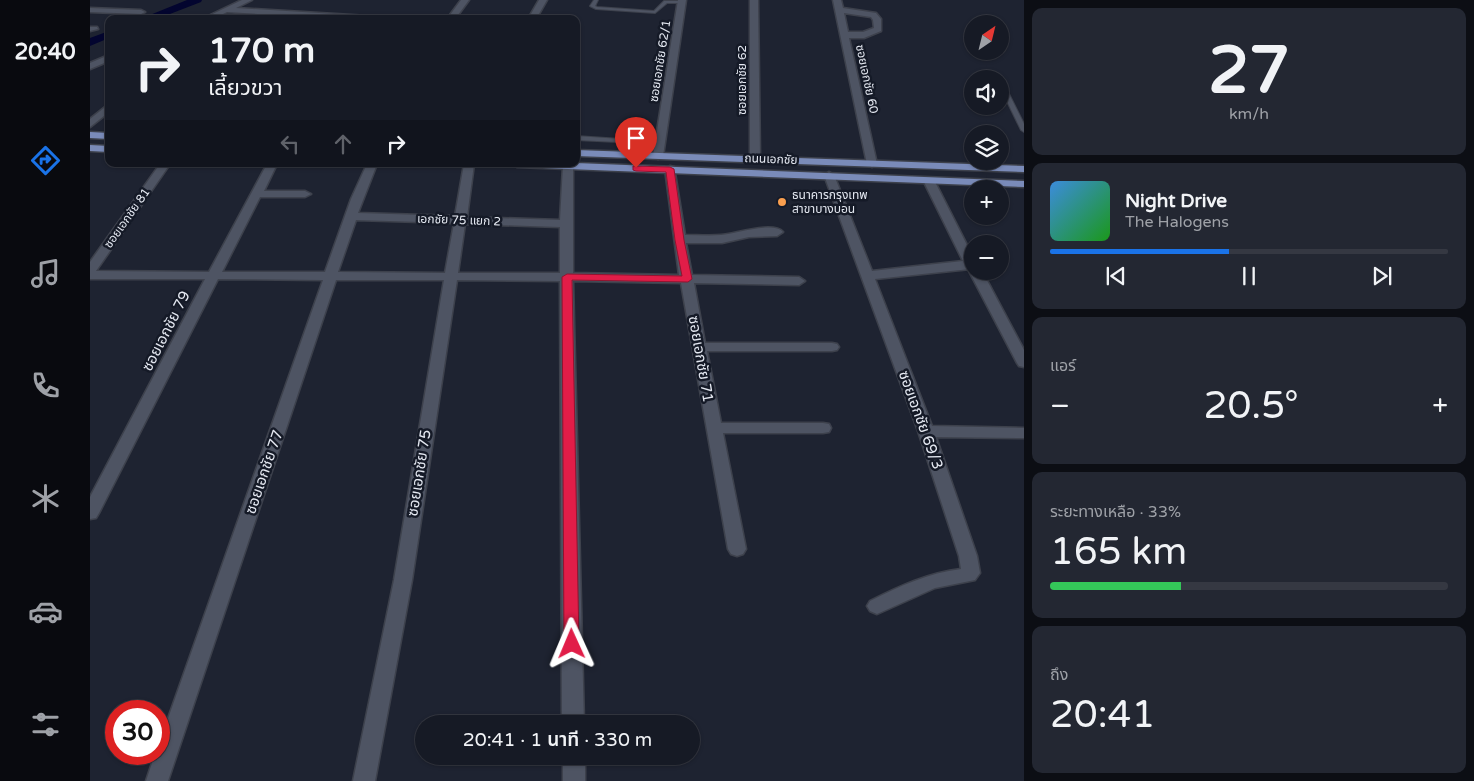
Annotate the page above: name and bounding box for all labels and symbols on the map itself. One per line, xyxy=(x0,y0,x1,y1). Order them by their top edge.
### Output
north arrow xyxy=(964,15,1009,60)
street label: ซอยเอกชัย 62/1 xyxy=(647,19,673,103)
street label: ซอยเอกชัย 60 xyxy=(853,43,881,115)
street label: ซอยเอกชัย 62 xyxy=(735,45,749,115)
pin xyxy=(615,117,657,168)
street label: ถนนเอกชัย xyxy=(744,151,798,167)
street label: ซอยเอกชัย 81 xyxy=(101,185,153,251)
place label: ธนาคารกรุงเทพ สาขาบางบอน xyxy=(792,188,868,216)
marker: ธนาคารกรุงเทพ สาขาบางบอน xyxy=(776,196,788,208)
street label: เอกชัย 75 แยก 2 xyxy=(417,212,501,228)
street label: ซอยเอกชัย 79 xyxy=(138,288,194,374)
street label: ซอยเอกชัย 71 xyxy=(685,314,717,404)
street label: ซอยเอกชัย 69/3 xyxy=(895,368,947,472)
street label: ซอยเอกชัย 77 xyxy=(241,428,287,516)
street label: ซอยเอกชัย 75 xyxy=(403,428,435,518)
position arrow xyxy=(545,617,597,669)
speed limit sign: 30 xyxy=(105,700,170,765)

